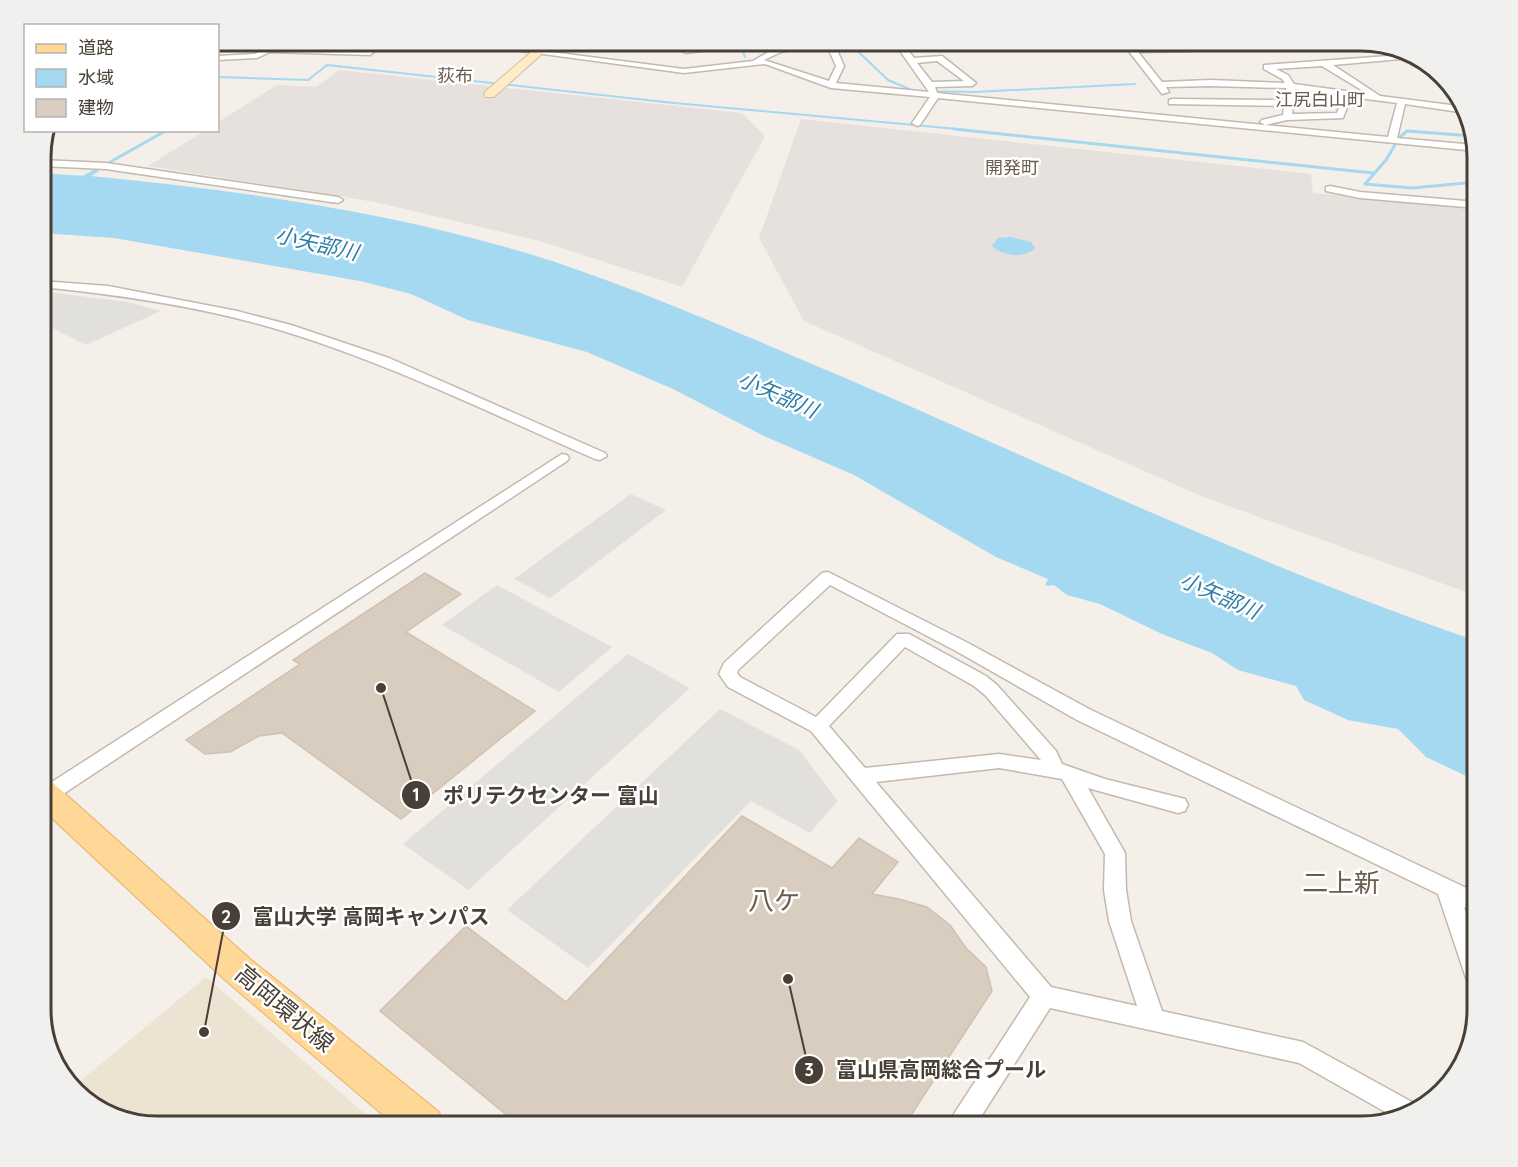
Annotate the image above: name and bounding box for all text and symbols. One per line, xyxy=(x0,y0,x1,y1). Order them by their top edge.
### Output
legend xyxy=(24,24,219,132)
text: 道路 xyxy=(78,36,114,59)
district label: 荻布 xyxy=(437,64,473,87)
text: 水域 xyxy=(78,66,114,89)
district label: 江尻白山町 xyxy=(1275,88,1365,111)
text: 建物 xyxy=(78,96,114,119)
district label: 開発町 xyxy=(985,156,1039,179)
water label: 小矢部川 xyxy=(273,221,363,266)
water label: 小矢部川 xyxy=(734,365,823,424)
water label: 小矢部川 xyxy=(1176,566,1265,625)
callout: ポリテクセンター 富山 xyxy=(401,776,671,815)
text: ポリテクセンター 富山 xyxy=(443,782,659,808)
text: 1 xyxy=(412,783,420,806)
district label: 二上新 xyxy=(1302,866,1380,899)
district label: 八ケ xyxy=(748,884,800,917)
callout: 富山大学 高岡キャンパス xyxy=(211,897,502,936)
text: 富山大学 高岡キャンパス xyxy=(253,903,489,929)
text: 2 xyxy=(221,905,231,928)
street label: 高岡環状線 xyxy=(229,958,341,1058)
callout: 富山県高岡総合プール xyxy=(794,1050,1058,1089)
text: 富山県高岡総合プール xyxy=(836,1056,1046,1082)
text: 3 xyxy=(804,1058,814,1081)

